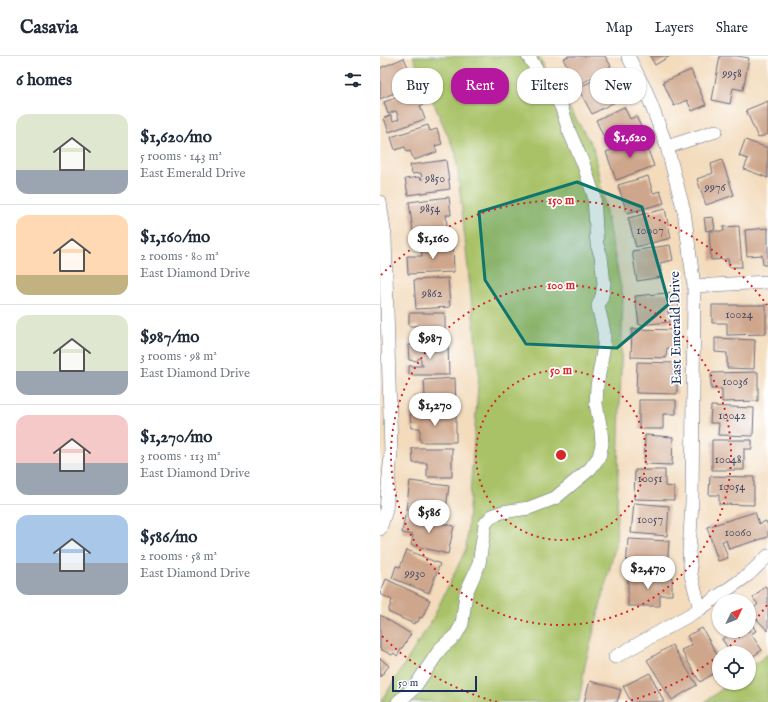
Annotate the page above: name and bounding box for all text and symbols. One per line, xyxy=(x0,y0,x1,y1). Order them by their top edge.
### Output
text: Casavia xyxy=(20,16,78,40)
text: Map xyxy=(606,19,633,37)
text: Layers xyxy=(655,19,694,37)
text: Share xyxy=(716,19,748,37)
house number: 9958 xyxy=(721,66,742,81)
chip: Buy xyxy=(392,68,443,104)
chip: Rent xyxy=(451,68,509,104)
chip: Filters xyxy=(517,68,582,104)
chip: New xyxy=(590,68,646,104)
icon: filters xyxy=(342,69,364,91)
text: 6 homes xyxy=(16,70,72,91)
pin: $1,620 xyxy=(597,125,663,159)
text: $1,620/mo xyxy=(140,127,212,148)
text: $1,620 xyxy=(613,129,647,146)
icon: home xyxy=(48,130,96,178)
text: 5 rooms · 143 m² xyxy=(140,148,222,165)
text: East Emerald Drive xyxy=(140,165,245,182)
house number: 9850 xyxy=(424,171,445,186)
house number: 9976 xyxy=(703,180,727,195)
text: 150 m xyxy=(548,193,575,208)
house number: 9854 xyxy=(419,201,440,216)
house number: 10007 xyxy=(636,223,664,238)
pin: $1,160 xyxy=(400,226,466,260)
text: $1,160/mo xyxy=(140,227,210,248)
text: $1,160 xyxy=(417,230,449,247)
icon: home xyxy=(48,231,96,279)
text: 2 rooms · 80 m² xyxy=(140,248,219,265)
text: East Diamond Drive xyxy=(140,265,250,282)
street label: East Emerald Drive xyxy=(666,271,686,385)
text: 100 m xyxy=(547,278,576,293)
house number: 9862 xyxy=(421,286,443,301)
house number: 10024 xyxy=(725,307,753,322)
pin: $987 xyxy=(406,326,454,360)
text: $987/mo xyxy=(140,327,199,348)
text: $987 xyxy=(418,330,442,347)
icon: home xyxy=(48,331,96,379)
text: 3 rooms · 98 m² xyxy=(140,348,217,365)
text: 50 m xyxy=(550,363,573,378)
text: East Diamond Drive xyxy=(140,365,250,382)
house number: 10036 xyxy=(722,374,749,389)
pin: $1,270 xyxy=(402,393,468,427)
text: $1,270 xyxy=(418,397,452,414)
house number: 10042 xyxy=(718,408,746,423)
text: $1,270/mo xyxy=(140,427,212,448)
icon: home xyxy=(48,431,96,479)
text: 3 rooms · 113 m² xyxy=(140,448,221,465)
centre of rings xyxy=(554,448,568,462)
house number: 10048 xyxy=(715,452,742,467)
text: East Diamond Drive xyxy=(140,465,250,482)
house number: 10051 xyxy=(637,471,663,486)
house number: 10054 xyxy=(719,479,745,494)
pin: $586 xyxy=(405,500,453,534)
text: $586 xyxy=(418,504,440,521)
house number: 10057 xyxy=(637,512,663,527)
house number: 10060 xyxy=(724,525,752,540)
text: $586/mo xyxy=(140,527,197,548)
icon: home xyxy=(48,531,96,579)
text: 2 rooms · 58 m² xyxy=(140,548,217,565)
pin: $2,470 xyxy=(615,556,681,590)
text: $2,470 xyxy=(630,560,666,577)
text: East Diamond Drive xyxy=(140,565,250,582)
house number: 9930 xyxy=(404,566,426,581)
north arrow xyxy=(712,594,756,638)
map controls xyxy=(712,594,756,690)
button: locate xyxy=(712,646,756,690)
scale bar xyxy=(392,674,477,693)
text: 50 m xyxy=(398,676,418,690)

